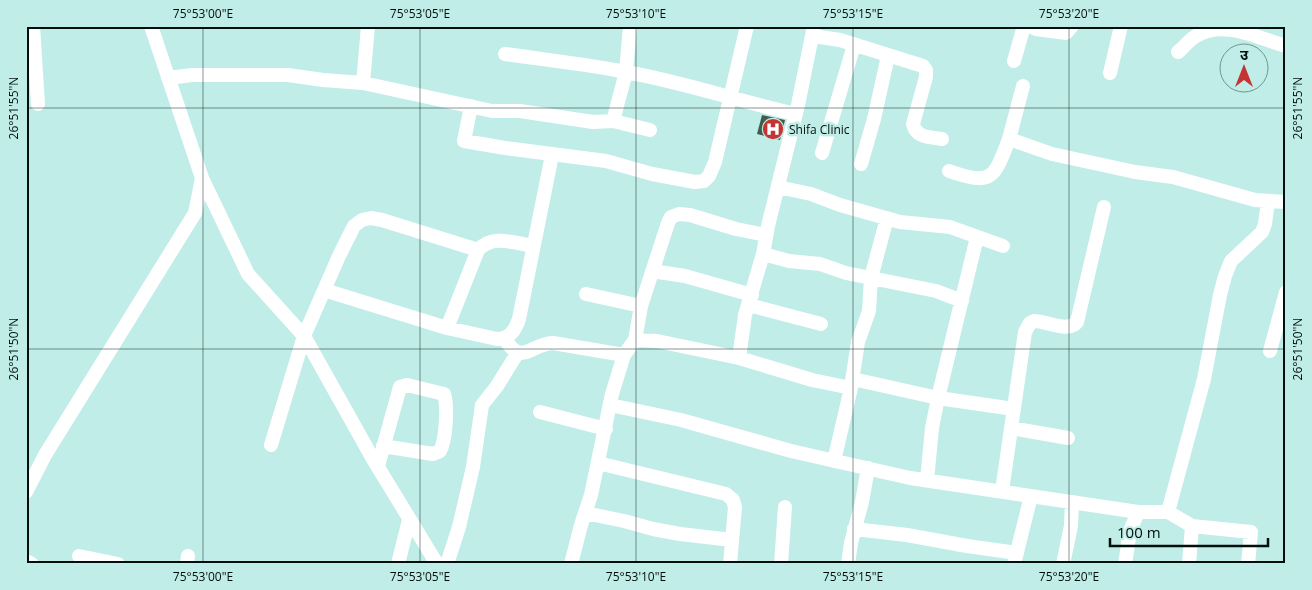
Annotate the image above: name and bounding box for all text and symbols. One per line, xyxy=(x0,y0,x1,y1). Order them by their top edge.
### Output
text: 75°53'00"E xyxy=(173,5,233,22)
text: 75°53'05"E xyxy=(390,5,450,22)
text: 75°53'10"E xyxy=(606,5,666,22)
text: 75°53'15"E xyxy=(823,5,883,22)
text: 75°53'20"E xyxy=(1039,5,1099,22)
north arrow xyxy=(1220,42,1270,92)
text: उ xyxy=(1240,45,1249,64)
text: 26°51'55"N xyxy=(5,77,22,139)
text: 26°51'55"N xyxy=(1289,77,1306,139)
hospital icon: Shifa Clinic xyxy=(761,117,785,141)
place label: Shifa Clinic xyxy=(789,121,850,138)
text: 26°51'50"N xyxy=(5,318,22,380)
text: 26°51'50"N xyxy=(1289,318,1306,380)
scale bar xyxy=(1110,515,1267,547)
text: 100 m xyxy=(1117,522,1161,542)
text: 75°53'00"E xyxy=(173,568,233,585)
text: 75°53'05"E xyxy=(390,568,450,585)
text: 75°53'10"E xyxy=(606,568,666,585)
text: 75°53'15"E xyxy=(823,568,883,585)
text: 75°53'20"E xyxy=(1039,568,1099,585)

